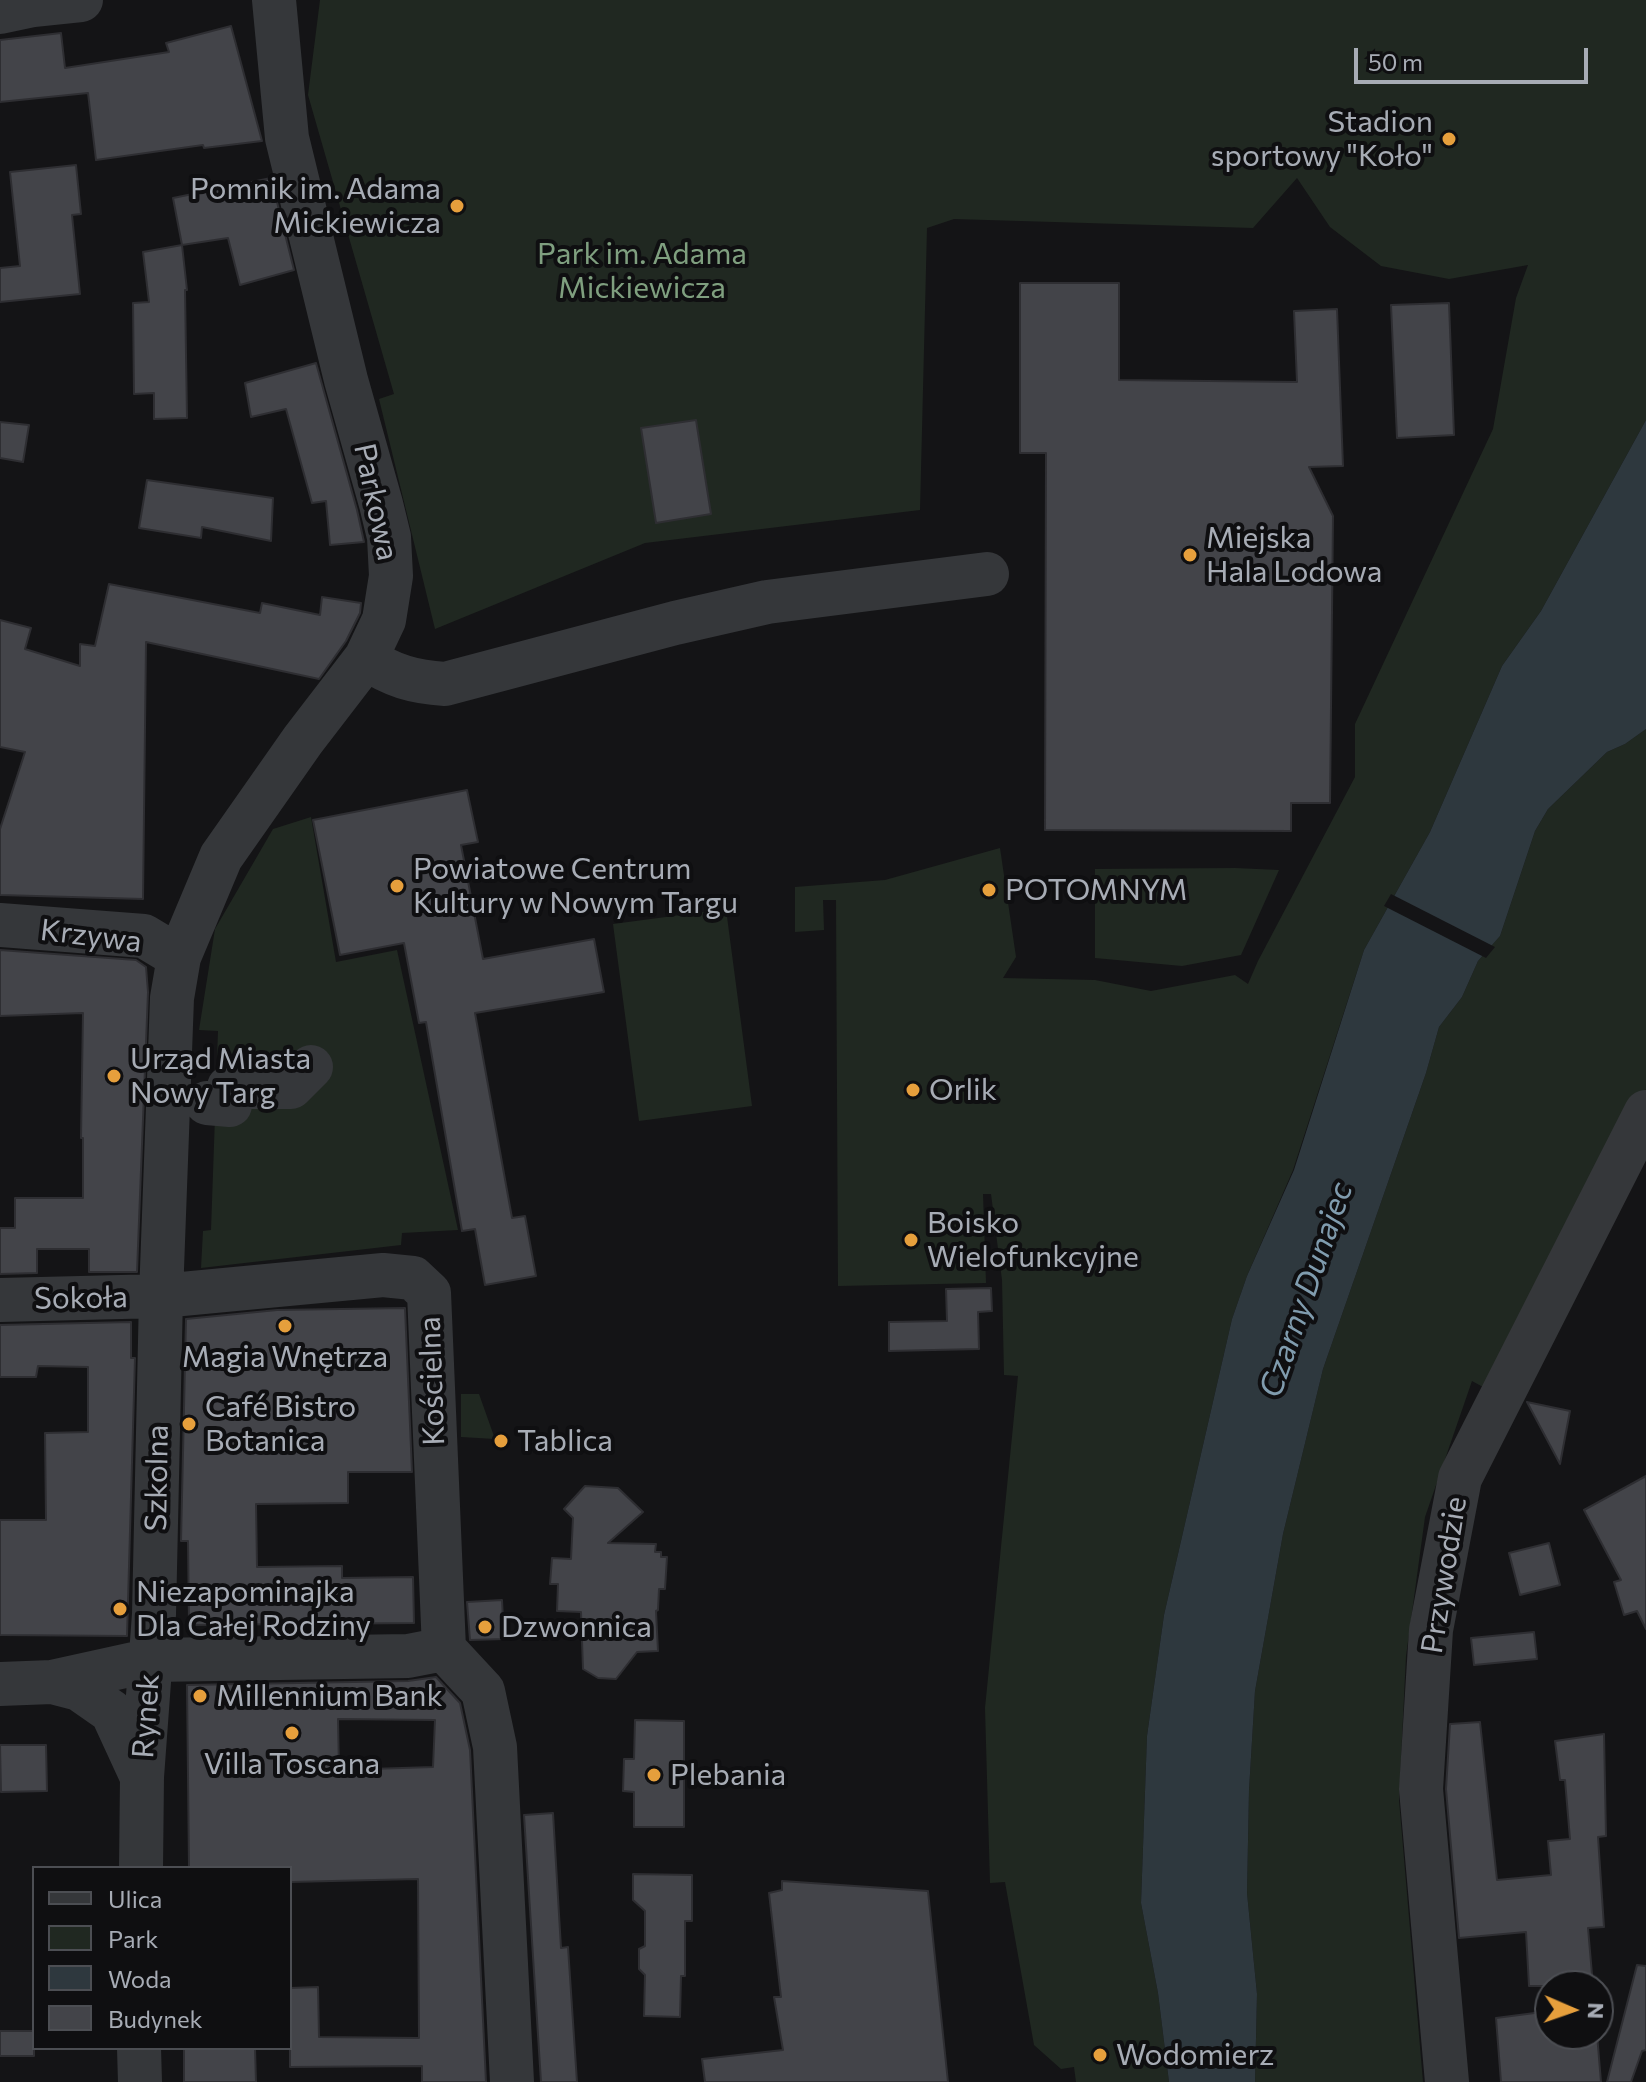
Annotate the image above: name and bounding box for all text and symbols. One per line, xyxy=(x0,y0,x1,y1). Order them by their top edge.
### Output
scale bar xyxy=(1358,32,1592,82)
text: 50 m xyxy=(1368,47,1423,76)
place label: Stadion sportowy "Koło" xyxy=(1211,104,1433,174)
marker: Stadion sportowy "Koło" xyxy=(1440,130,1458,148)
place label: Pomnik im. Adama Mickiewicza xyxy=(190,171,441,242)
marker: Pomnik im. Adama Mickiewicza xyxy=(448,197,466,215)
park label: Park im. Adama Mickiewicza xyxy=(537,236,747,306)
street label: Parkowa xyxy=(346,440,406,564)
place label: Miejska Hala Lodowa xyxy=(1206,520,1382,590)
marker: Miejska Hala Lodowa xyxy=(1181,546,1199,564)
place label: Powiatowe Centrum Kultury w Nowym Targu xyxy=(413,851,738,922)
place label: POTOMNYM xyxy=(1005,872,1188,908)
marker: Powiatowe Centrum Kultury w Nowym Targu xyxy=(388,877,406,895)
marker: POTOMNYM xyxy=(980,881,998,899)
street label: Krzywa xyxy=(38,912,144,960)
place label: Urząd Miasta Nowy Targ xyxy=(130,1041,311,1112)
marker: Urząd Miasta Nowy Targ xyxy=(105,1067,123,1085)
place label: Orlik xyxy=(929,1072,997,1108)
marker: Orlik xyxy=(904,1081,922,1099)
water label: Czarny Dunajec xyxy=(1251,1177,1361,1403)
place label: Boisko Wielofunkcyjne xyxy=(927,1205,1139,1276)
marker: Boisko Wielofunkcyjne xyxy=(902,1231,920,1249)
street label: Sokoła xyxy=(34,1279,128,1317)
street label: Kościelna xyxy=(412,1316,452,1446)
marker: Magia Wnętrza xyxy=(276,1317,294,1335)
place label: Magia Wnętrza xyxy=(182,1339,388,1375)
place label: Café Bistro Botanica xyxy=(205,1389,356,1460)
marker: Café Bistro Botanica xyxy=(180,1415,198,1433)
place label: Tablica xyxy=(517,1423,613,1459)
street label: Szkolna xyxy=(138,1424,176,1532)
marker: Tablica xyxy=(492,1432,510,1450)
street label: Przywodzie xyxy=(1414,1494,1474,1656)
place label: Niezapominajka Dla Całej Rodziny xyxy=(136,1574,371,1644)
marker: Niezapominajka Dla Całej Rodziny xyxy=(111,1600,129,1618)
place label: Dzwonnica xyxy=(501,1609,652,1645)
marker: Dzwonnica xyxy=(476,1618,494,1636)
street label: Rynek xyxy=(125,1673,167,1759)
place label: Millennium Bank xyxy=(216,1678,443,1714)
marker: Millennium Bank xyxy=(191,1687,209,1705)
marker: Villa Toscana xyxy=(283,1724,301,1742)
place label: Villa Toscana xyxy=(204,1746,380,1782)
place label: Plebania xyxy=(670,1757,786,1793)
marker: Plebania xyxy=(645,1766,663,1784)
legend xyxy=(32,1866,292,2050)
text: Ulica xyxy=(108,1884,162,1913)
text: Park xyxy=(108,1924,158,1953)
text: Woda xyxy=(108,1964,172,1993)
north arrow xyxy=(1534,1970,1614,2050)
text: N xyxy=(1583,2002,1610,2020)
text: Budynek xyxy=(108,2004,203,2033)
place label: Wodomierz xyxy=(1116,2037,1274,2073)
marker: Wodomierz xyxy=(1091,2046,1109,2064)

